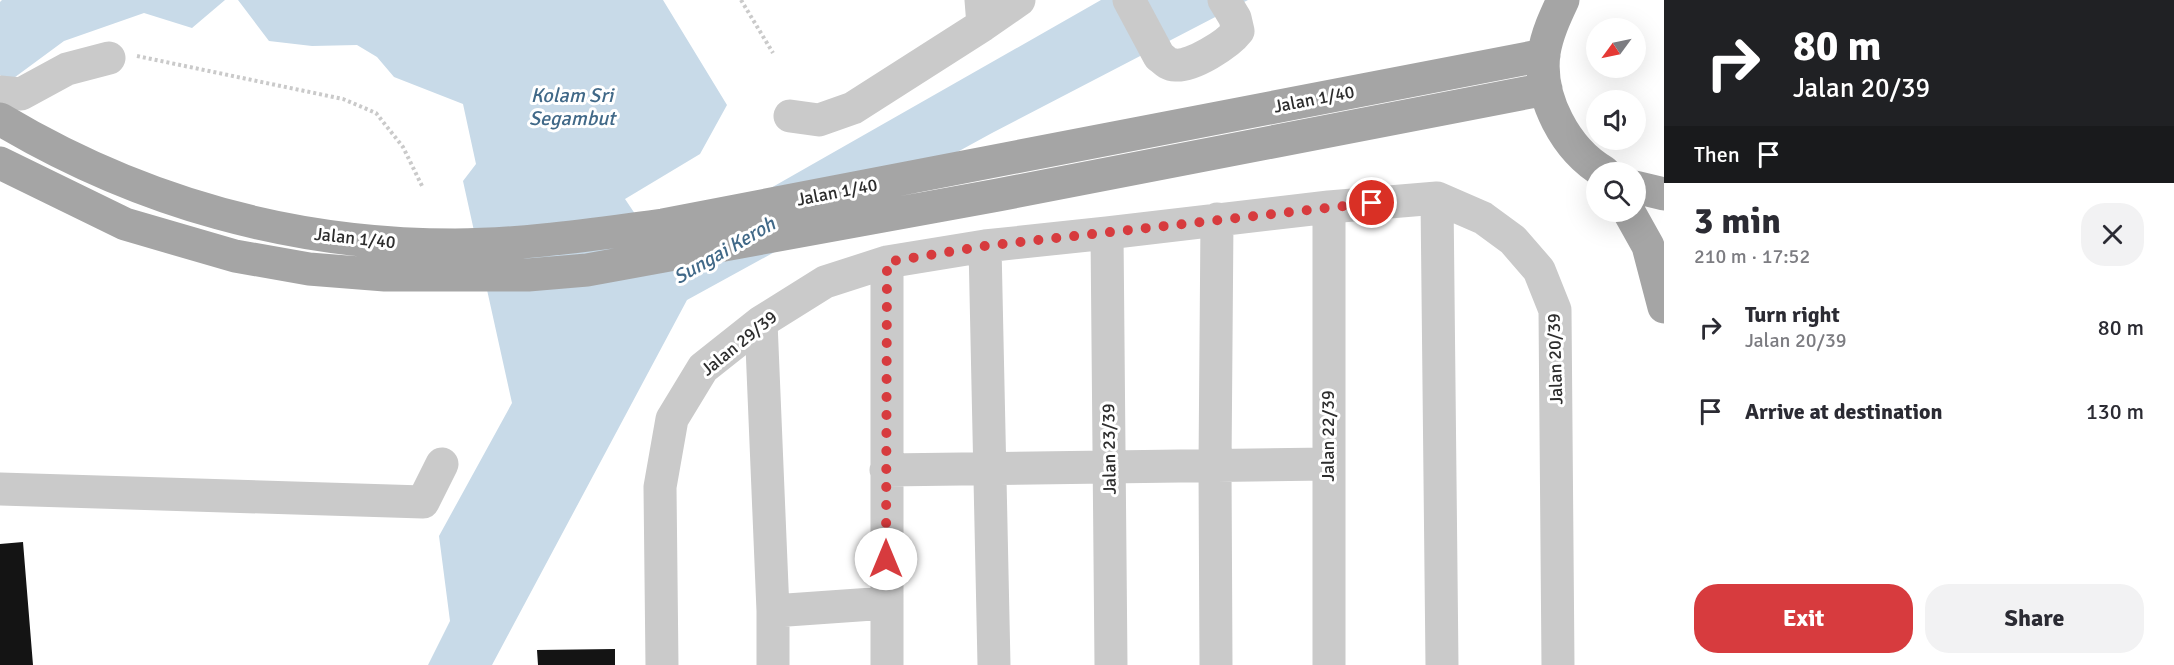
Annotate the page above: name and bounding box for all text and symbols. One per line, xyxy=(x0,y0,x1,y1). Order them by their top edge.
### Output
north arrow xyxy=(1586,18,1646,78)
map controls xyxy=(1586,18,1646,222)
text: 80 m xyxy=(1793,21,1882,72)
icon: right xyxy=(1694,24,1772,102)
text: Jalan 20/39 xyxy=(1793,72,1930,105)
street label: Jalan 1/40 xyxy=(1272,80,1356,118)
water label: Kolam Sri Segambut xyxy=(529,83,617,131)
button: sound xyxy=(1586,90,1646,150)
icon: arrive xyxy=(1752,138,1785,171)
text: Then xyxy=(1694,141,1740,168)
button: search xyxy=(1586,162,1646,222)
street label: Jalan 1/40 xyxy=(795,173,879,211)
pin xyxy=(1346,177,1397,228)
icon: arrive xyxy=(1355,186,1388,219)
text: 3 min xyxy=(1694,199,1781,244)
button: close xyxy=(2081,203,2144,266)
water label: Sungai Keroh xyxy=(669,211,781,290)
street label: Jalan 1/40 xyxy=(313,223,397,253)
text: 210 m · 17:52 xyxy=(1694,244,1810,269)
text: Turn right xyxy=(1745,301,1840,328)
street label: Jalan 29/39 xyxy=(697,306,781,380)
icon: right xyxy=(1694,311,1727,344)
street label: Jalan 20/39 xyxy=(1542,313,1568,405)
text: 80 m xyxy=(2098,314,2144,341)
text: Jalan 20/39 xyxy=(1745,328,1847,353)
street label: Jalan 22/39 xyxy=(1317,390,1339,482)
icon: arrive xyxy=(1694,395,1727,428)
text: Arrive at destination xyxy=(1745,398,1942,425)
text: 130 m xyxy=(2086,398,2144,425)
street label: Jalan 23/39 xyxy=(1097,403,1121,495)
position arrow xyxy=(854,527,918,591)
button: Exit xyxy=(1694,584,1913,653)
button: Share xyxy=(1925,584,2144,653)

